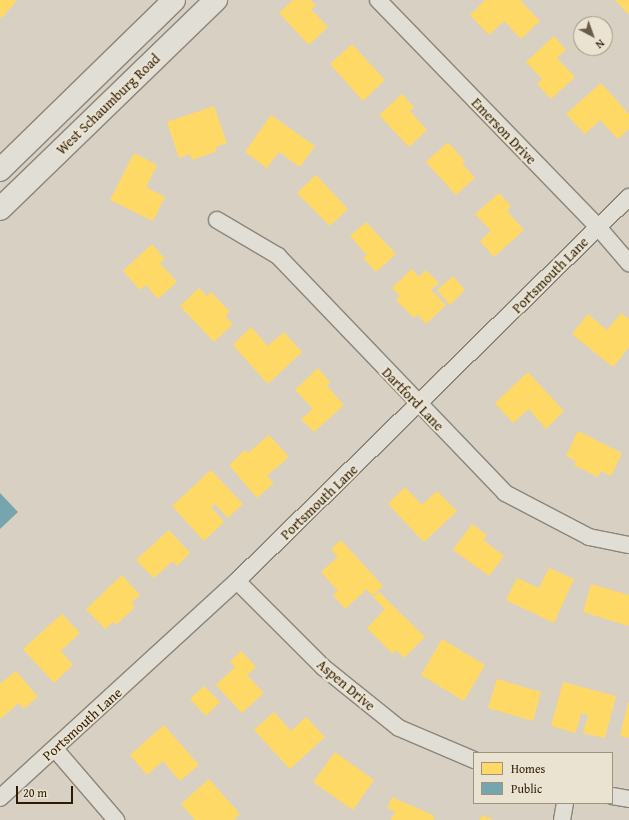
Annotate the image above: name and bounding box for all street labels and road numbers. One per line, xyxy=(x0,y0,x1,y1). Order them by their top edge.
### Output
street label: West Schaumburg Road xyxy=(53,50,163,158)
street label: Emerson Drive xyxy=(468,94,540,168)
street label: Portsmouth Lane xyxy=(508,233,592,317)
street label: Dartford Lane xyxy=(379,364,447,434)
street label: Portsmouth Lane xyxy=(277,461,361,543)
street label: Aspen Drive xyxy=(314,656,378,714)
street label: Portsmouth Lane xyxy=(39,684,125,764)

